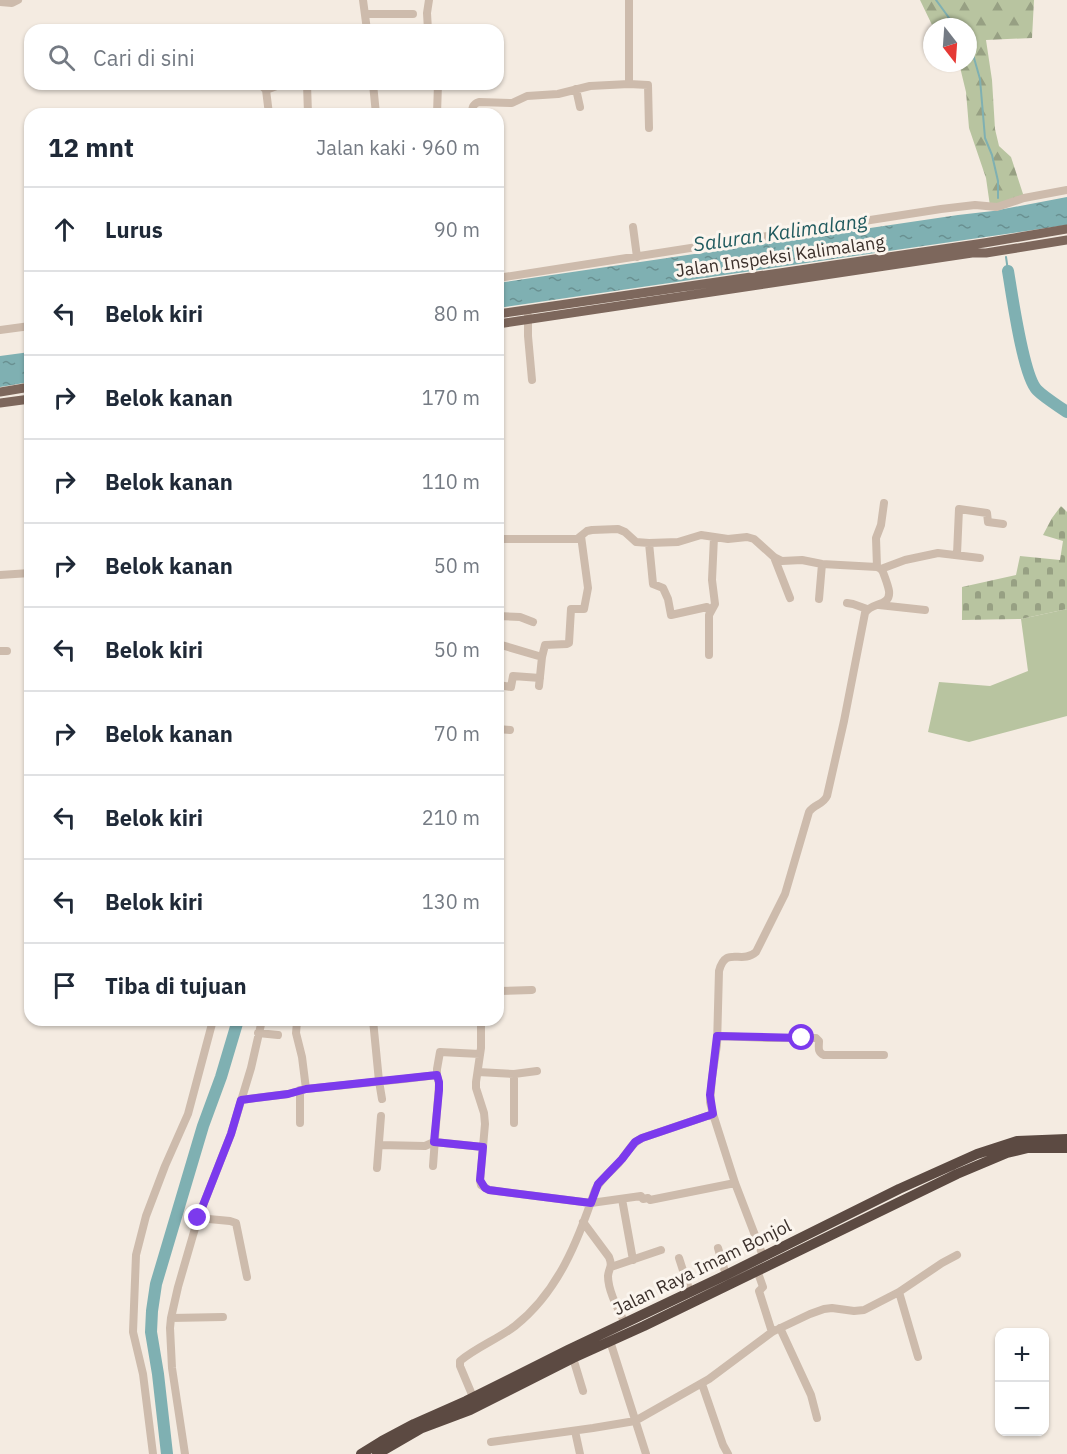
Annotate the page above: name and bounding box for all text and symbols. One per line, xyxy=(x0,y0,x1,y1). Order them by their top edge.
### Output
north arrow xyxy=(923,18,977,72)
search box xyxy=(24,24,504,90)
icon: search xyxy=(45,41,78,74)
text: Cari di sini xyxy=(93,43,195,72)
text: 12 mnt xyxy=(48,130,134,164)
text: Jalan kaki · 960 m xyxy=(316,134,480,161)
water label: Saluran Kalimalang xyxy=(691,206,869,258)
icon: ahead xyxy=(48,213,81,246)
text: Lurus xyxy=(105,215,163,244)
text: 90 m xyxy=(434,216,480,243)
street label: Jalan Inspeksi Kalimalang xyxy=(674,230,886,282)
icon: left xyxy=(48,297,81,330)
text: Belok kiri xyxy=(105,299,203,328)
text: 80 m xyxy=(434,300,480,327)
icon: right xyxy=(48,381,81,414)
text: Belok kanan xyxy=(105,383,233,412)
text: 170 m xyxy=(422,384,480,411)
icon: right xyxy=(48,465,81,498)
text: Belok kanan xyxy=(105,467,233,496)
text: 110 m xyxy=(422,468,480,495)
icon: right xyxy=(48,549,81,582)
text: Belok kanan xyxy=(105,551,233,580)
text: 50 m xyxy=(434,552,480,579)
icon: left xyxy=(48,633,81,666)
text: Belok kiri xyxy=(105,635,203,664)
text: 50 m xyxy=(434,636,480,663)
icon: right xyxy=(48,717,81,750)
text: Belok kanan xyxy=(105,719,233,748)
text: 70 m xyxy=(434,720,480,747)
icon: left xyxy=(48,801,81,834)
text: Belok kiri xyxy=(105,803,203,832)
text: 210 m xyxy=(422,804,480,831)
icon: left xyxy=(48,885,81,918)
text: Belok kiri xyxy=(105,887,203,916)
text: 130 m xyxy=(422,888,480,915)
icon: arrive xyxy=(48,969,81,1002)
text: Tiba di tujuan xyxy=(105,971,247,1000)
route start xyxy=(788,1024,814,1050)
route end xyxy=(184,1204,210,1230)
street label: Jalan Raya Imam Bonjol xyxy=(609,1214,795,1320)
map controls xyxy=(995,1328,1049,1436)
button: + xyxy=(995,1328,1049,1382)
button: − xyxy=(995,1382,1049,1436)

